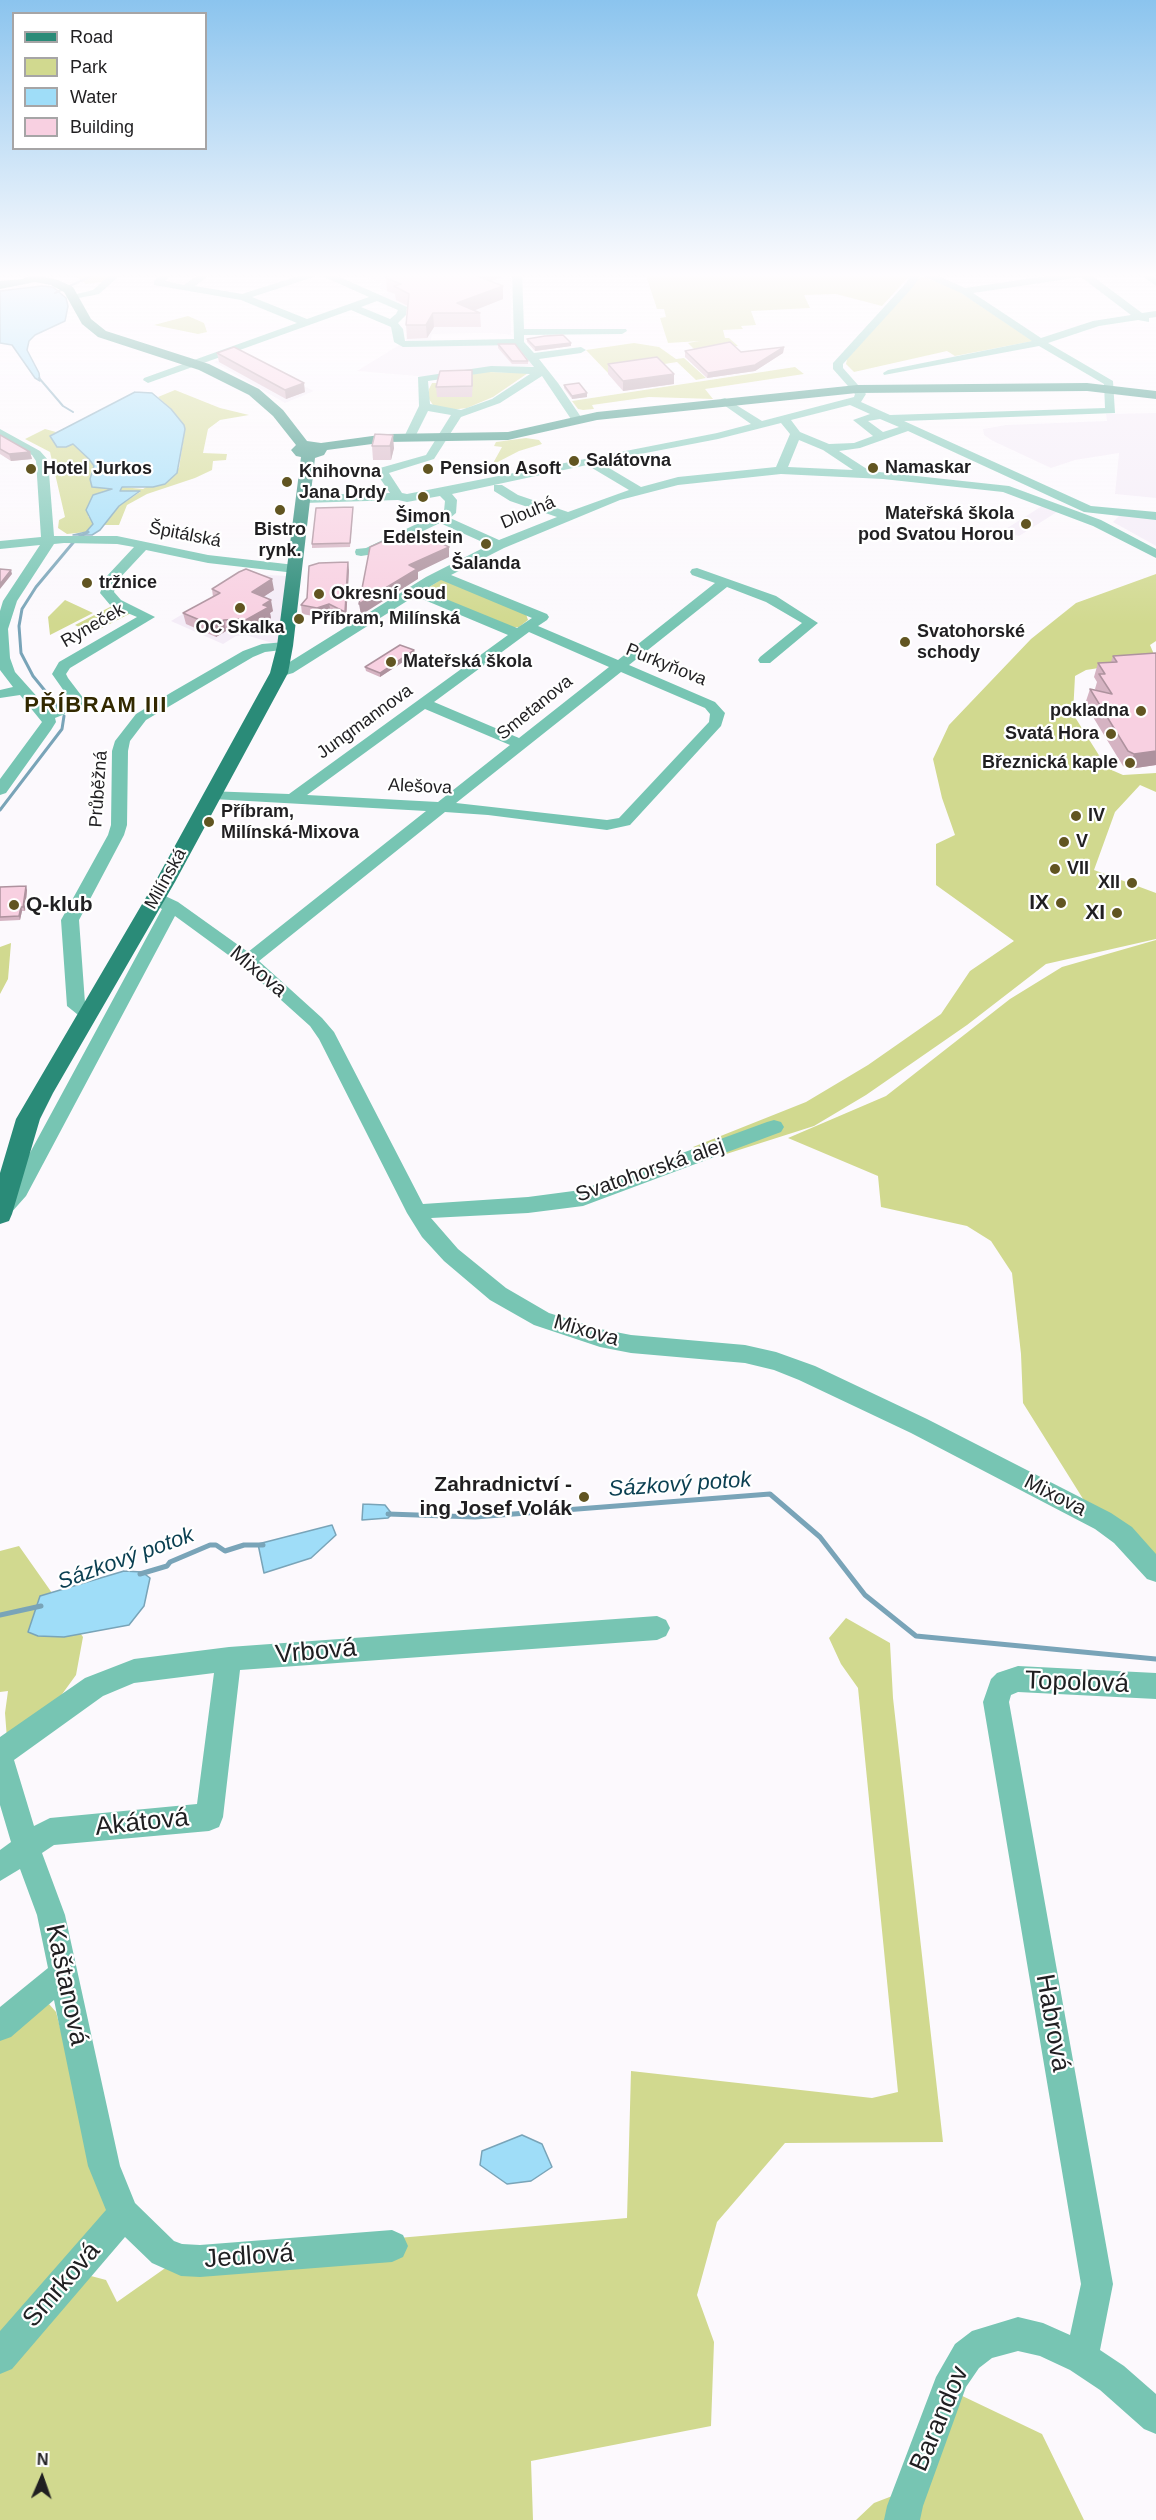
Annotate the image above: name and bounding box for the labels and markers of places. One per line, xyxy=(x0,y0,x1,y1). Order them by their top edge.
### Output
place label: Salátovna xyxy=(586,450,671,472)
marker: Salátovna xyxy=(567,454,581,468)
place label: Namaskar xyxy=(885,457,971,479)
place label: Hotel Jurkos xyxy=(43,458,152,480)
place label: Pension Asoft xyxy=(440,458,561,480)
place label: Knihovna Jana Drdy xyxy=(299,461,386,504)
marker: Namaskar xyxy=(866,461,880,475)
marker: Hotel Jurkos xyxy=(24,462,38,476)
marker: Pension Asoft xyxy=(421,462,435,476)
marker: Knihovna Jana Drdy xyxy=(280,475,294,489)
marker: Šimon Edelstein xyxy=(416,490,430,504)
marker: Bistro rynk. xyxy=(273,503,287,517)
place label: Mateřská škola pod Svatou Horou xyxy=(858,503,1014,546)
place label: Šimon Edelstein xyxy=(383,506,463,548)
marker: Mateřská škola pod Svatou Horou xyxy=(1019,517,1033,531)
place label: Bistro rynk. xyxy=(254,519,306,562)
marker: Šalanda xyxy=(479,537,493,551)
place label: Šalanda xyxy=(451,553,521,575)
place label: tržnice xyxy=(99,572,157,594)
marker: tržnice xyxy=(80,576,94,590)
place label: Okresní soud xyxy=(331,583,446,605)
marker: Okresní soud xyxy=(312,587,326,601)
marker: OC Skalka xyxy=(233,601,247,615)
place label: Příbram, Milínská xyxy=(311,608,460,630)
marker: Příbram, Milínská xyxy=(292,612,306,626)
place label: OC Skalka xyxy=(195,617,285,639)
place label: Svatohorské schody xyxy=(917,621,1025,664)
marker: Svatohorské schody xyxy=(898,635,912,649)
place label: Mateřská škola xyxy=(403,651,532,673)
marker: Mateřská škola xyxy=(384,655,398,669)
place label: pokladna xyxy=(1050,700,1129,722)
marker: pokladna xyxy=(1134,704,1148,718)
place label: Svatá Hora xyxy=(1005,723,1099,745)
marker: Svatá Hora xyxy=(1104,727,1118,741)
place label: Březnická kaple xyxy=(982,752,1118,774)
marker: Březnická kaple xyxy=(1123,756,1137,770)
place label: Příbram, Milínská-Mixova xyxy=(221,801,359,844)
place label: IV xyxy=(1088,805,1105,827)
marker: IV xyxy=(1069,809,1083,823)
marker: Příbram, Milínská-Mixova xyxy=(202,815,216,829)
place label: V xyxy=(1076,831,1088,853)
marker: V xyxy=(1057,835,1071,849)
place label: VII xyxy=(1067,858,1089,880)
marker: VII xyxy=(1048,862,1062,876)
place label: XII xyxy=(1098,872,1120,894)
marker: XII xyxy=(1125,876,1139,890)
place label: IX xyxy=(1029,890,1049,916)
place label: Q-klub xyxy=(26,892,92,918)
marker: IX xyxy=(1054,896,1068,910)
marker: Q-klub xyxy=(7,898,21,912)
place label: XI xyxy=(1085,900,1105,926)
marker: XI xyxy=(1110,906,1124,920)
place label: Zahradnictví - ing Josef Volák xyxy=(420,1472,572,1522)
marker: Zahradnictví - ing Josef Volák xyxy=(577,1490,591,1504)

